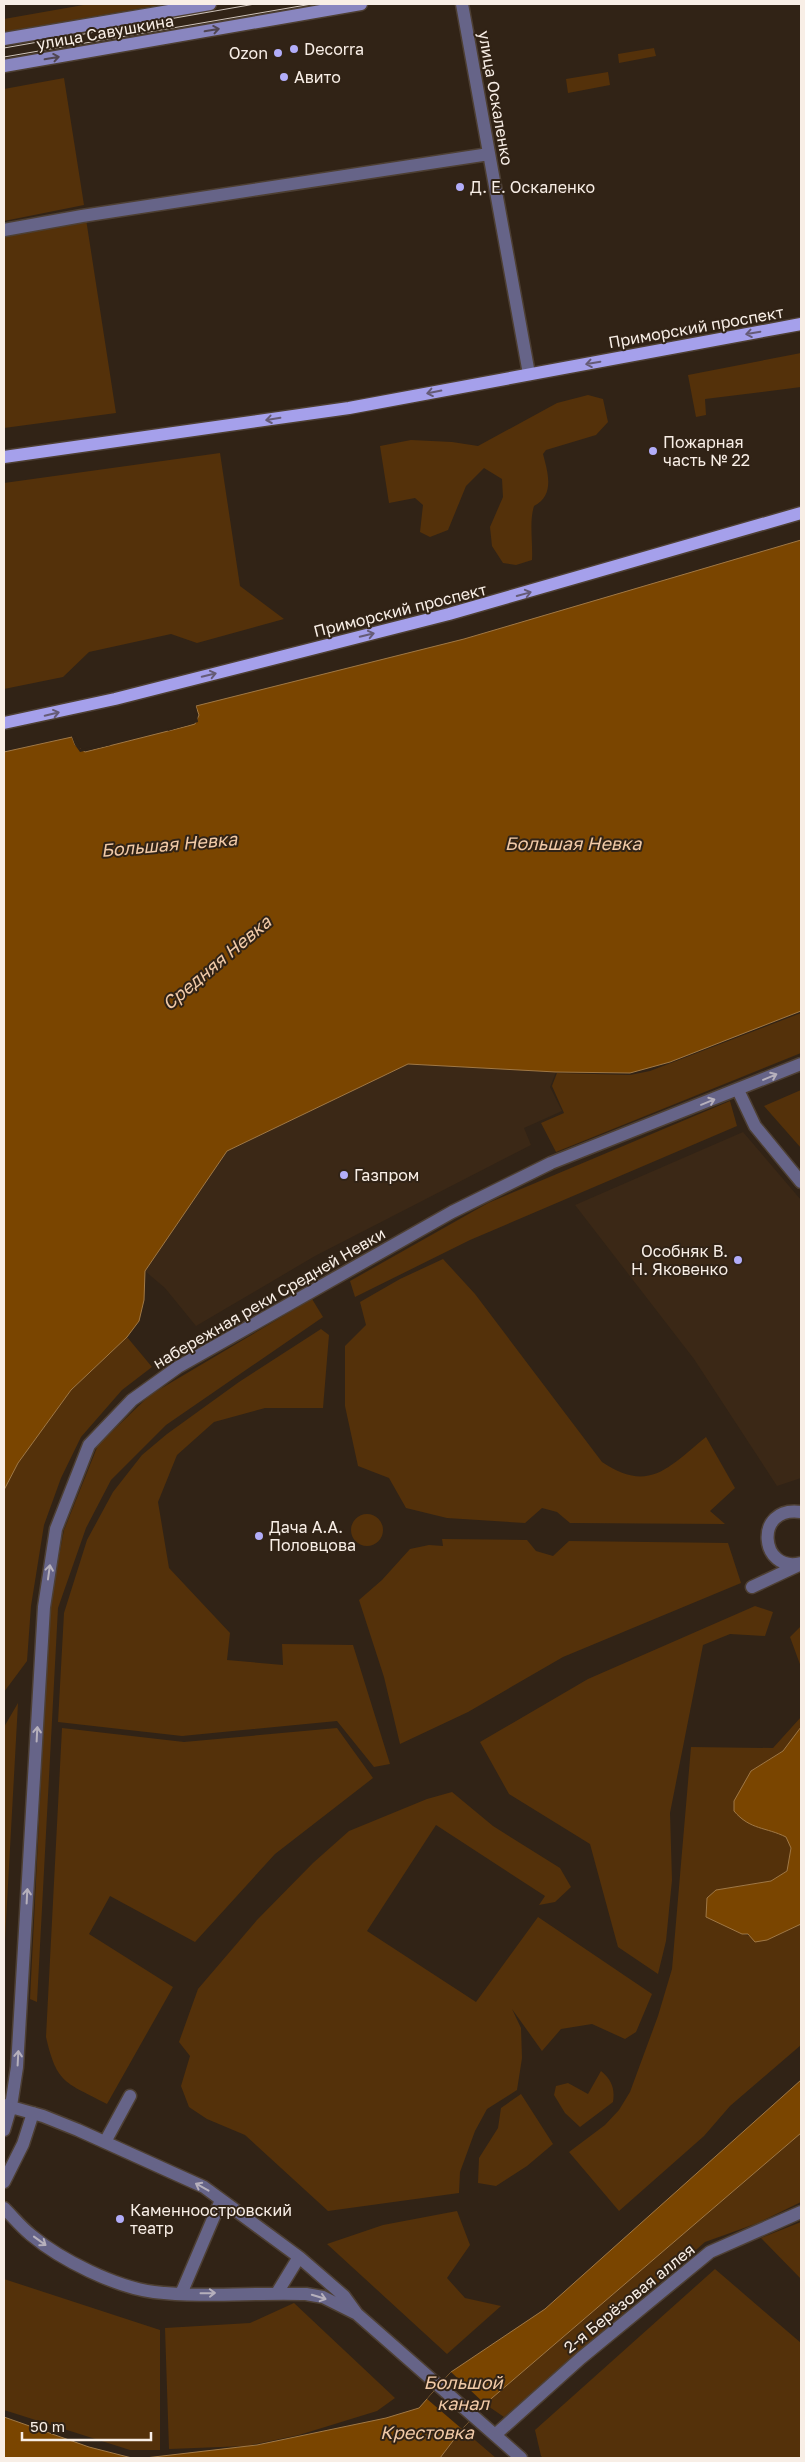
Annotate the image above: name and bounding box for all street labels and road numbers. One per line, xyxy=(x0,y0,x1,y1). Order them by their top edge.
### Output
street label: улица Савушкина xyxy=(35,10,175,54)
street label: улица Оскаленко xyxy=(474,29,518,167)
street label: Приморский проспект xyxy=(607,302,785,352)
street label: Приморский проспект xyxy=(311,579,489,641)
street label: набережная реки Средней Невки xyxy=(149,1223,389,1373)
street label: 2-я Берёзовая аллея xyxy=(559,2239,699,2357)

